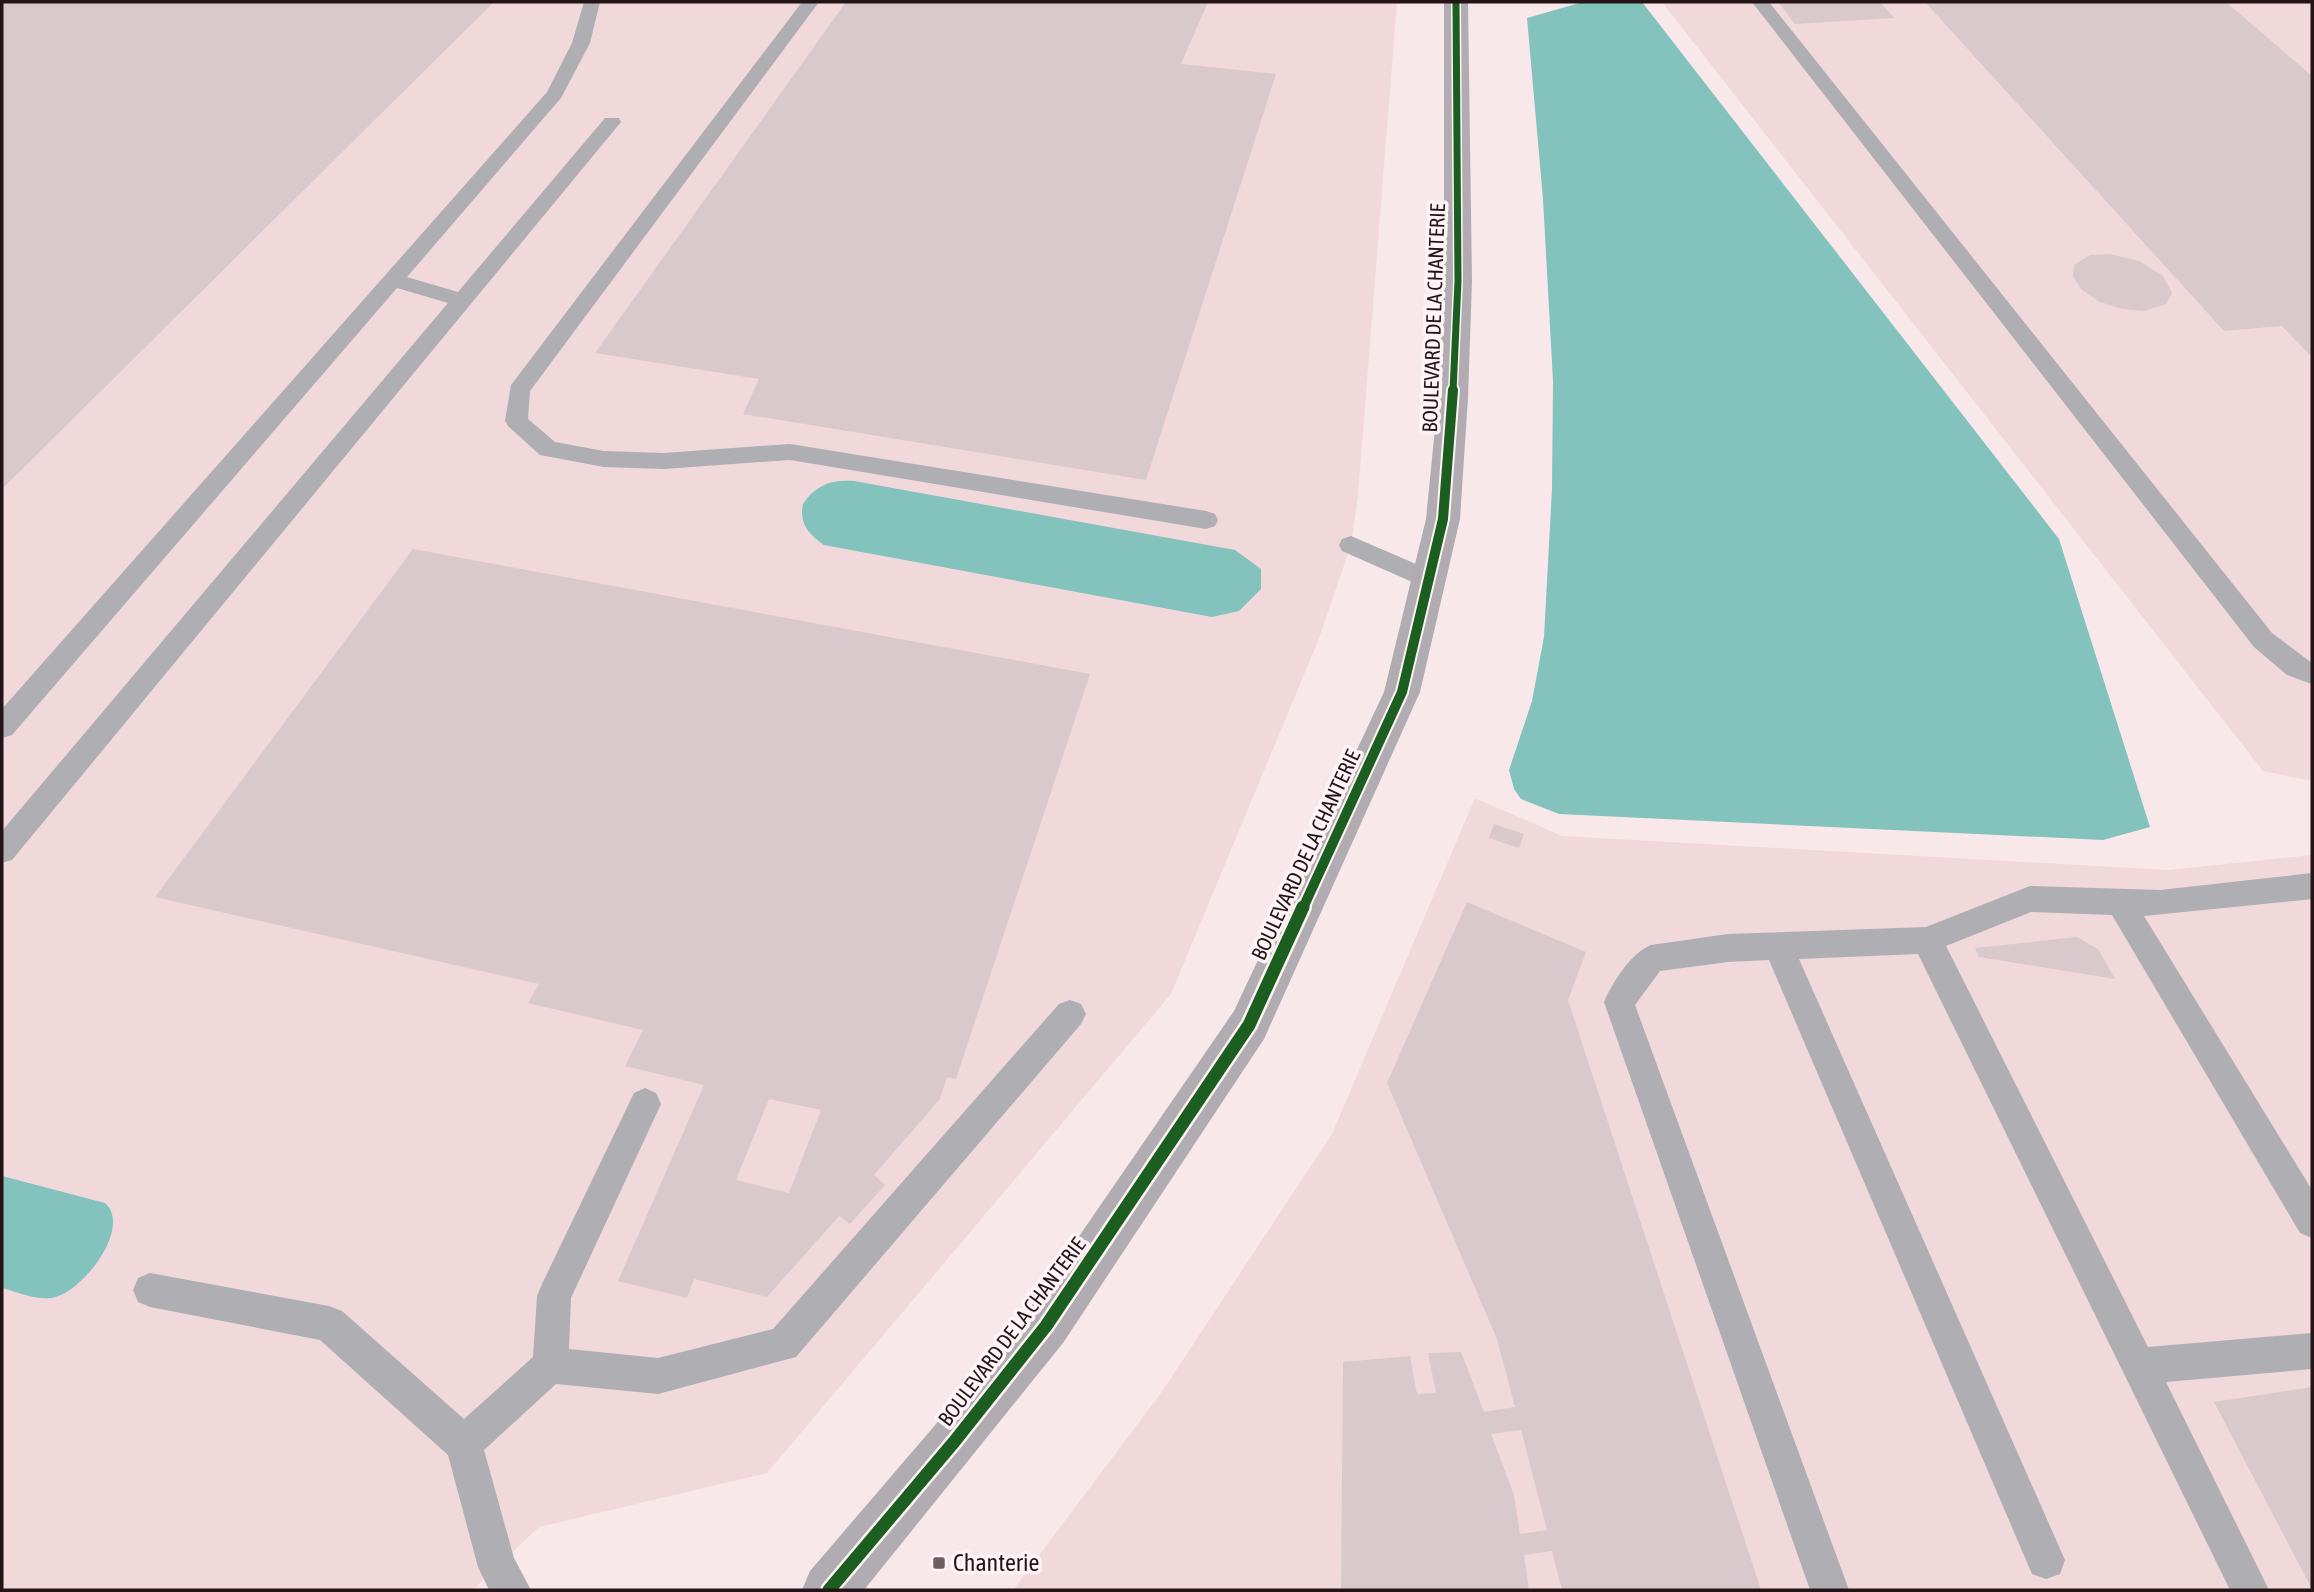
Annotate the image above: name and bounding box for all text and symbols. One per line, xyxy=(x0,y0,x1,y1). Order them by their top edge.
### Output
street label: BOULEVARD DE LA CHANTERIE xyxy=(1417,203,1449,433)
street label: BOULEVARD DE LA CHANTERIE xyxy=(1246,746,1364,963)
street label: BOULEVARD DE LA CHANTERIE xyxy=(933,1233,1090,1430)
place label: Chanterie xyxy=(953,1549,1039,1576)
marker: Chanterie xyxy=(931,1555,947,1571)

